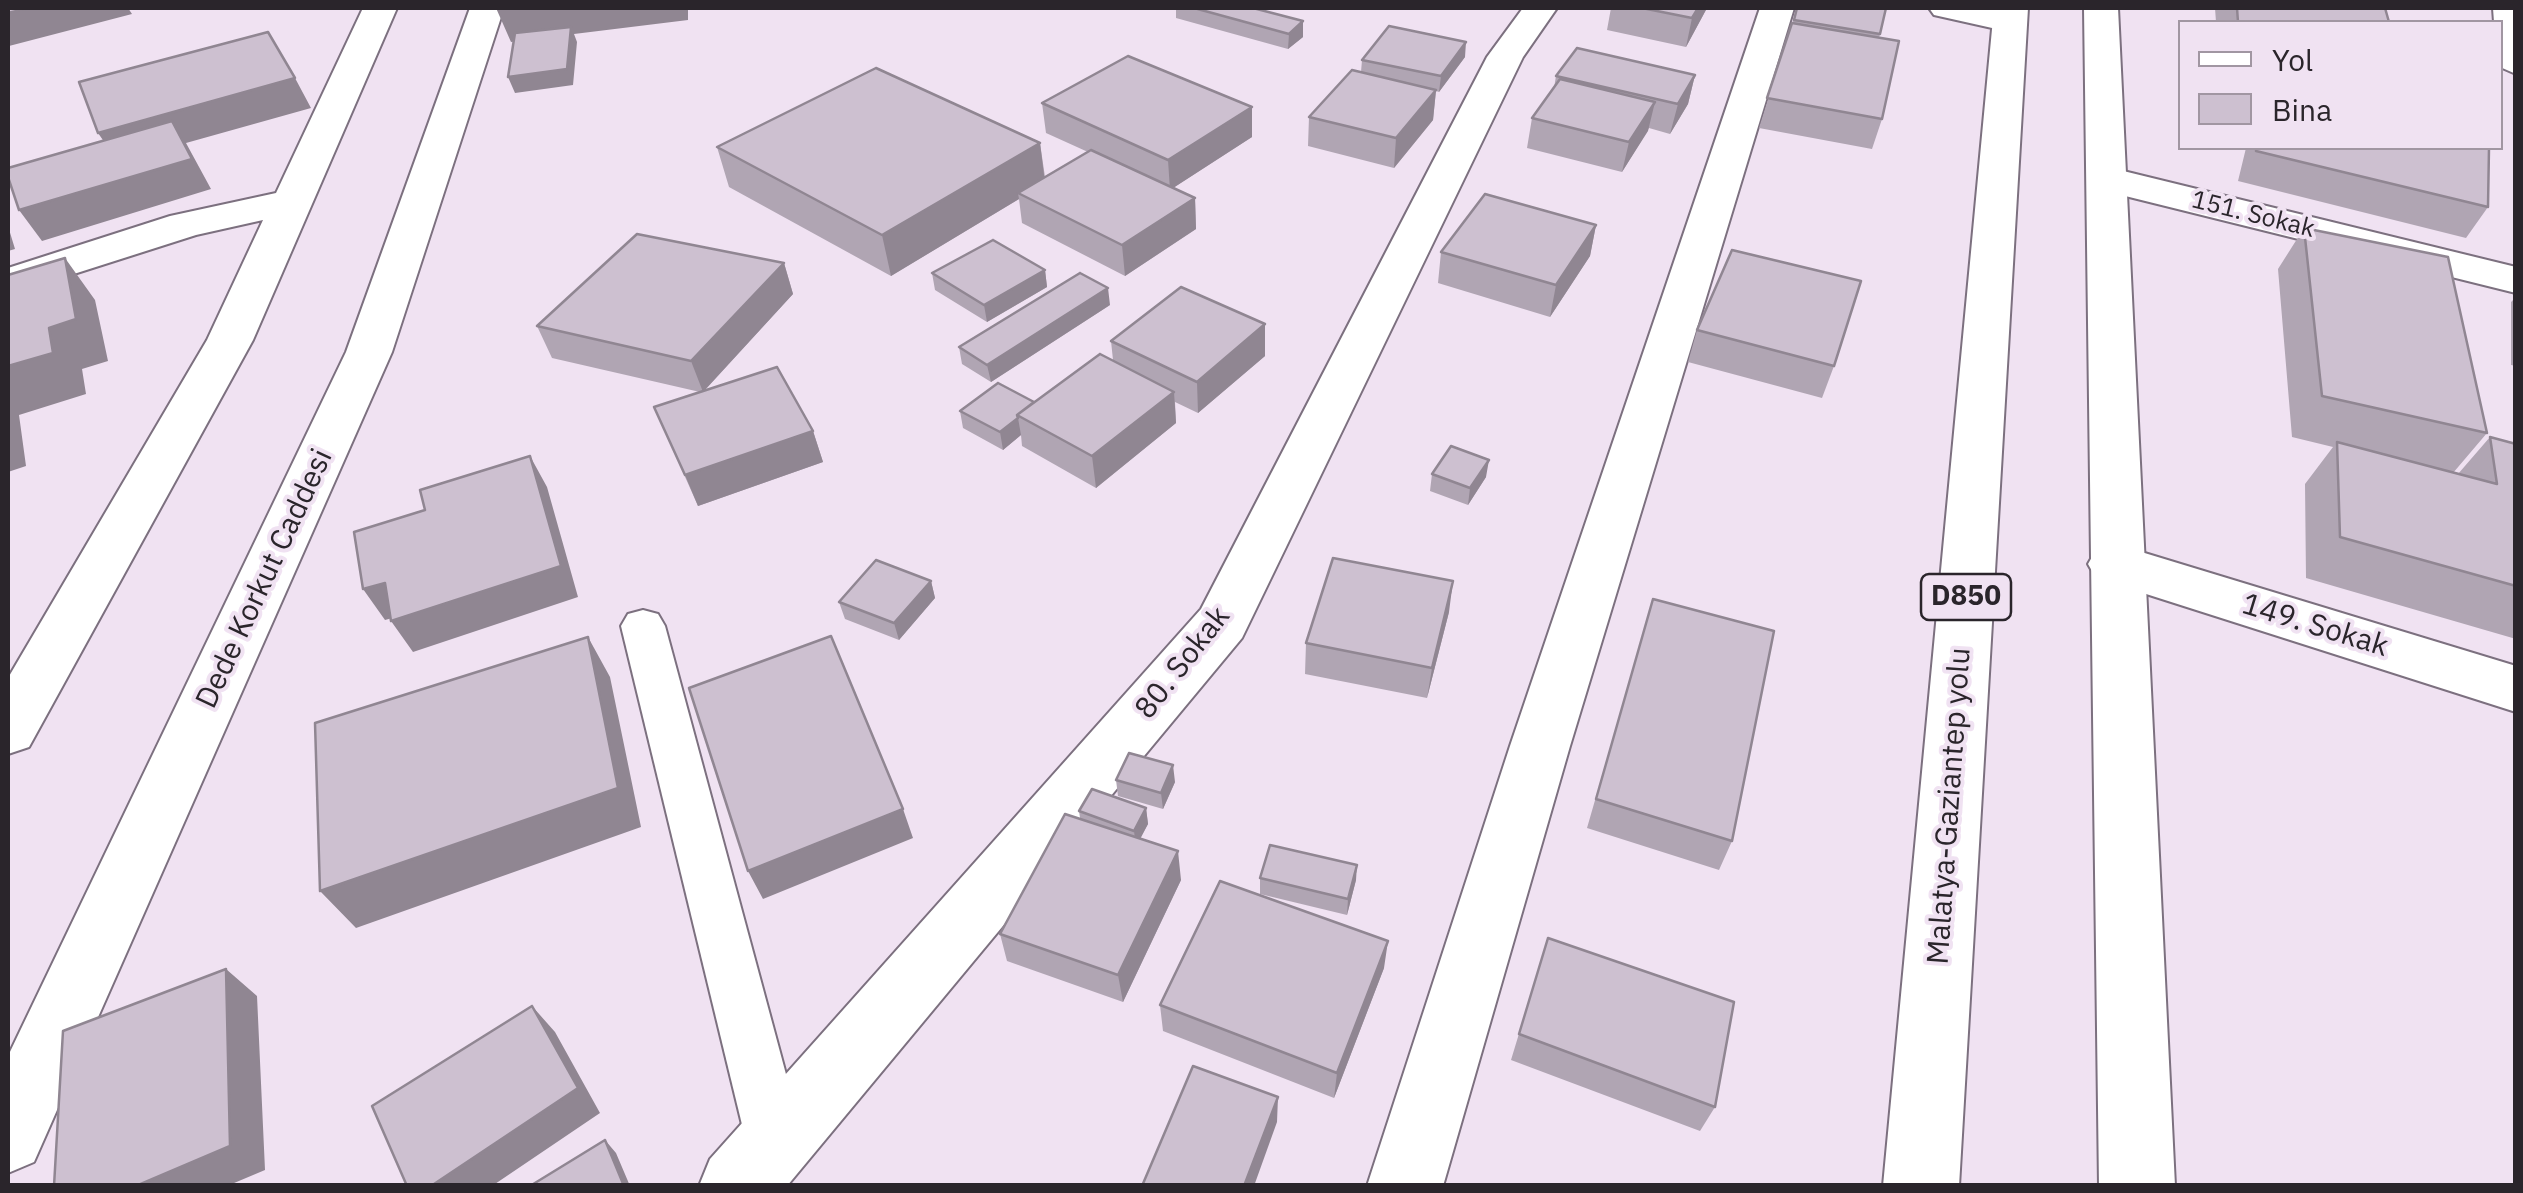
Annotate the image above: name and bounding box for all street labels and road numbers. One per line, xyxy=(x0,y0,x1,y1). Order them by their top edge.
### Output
street label: 151. Sokak xyxy=(2188,185,2318,245)
street label: Dede Korkut Caddesi xyxy=(189,444,341,714)
road number: D850 xyxy=(1921,574,2011,620)
street label: 149. Sokak xyxy=(2238,587,2392,665)
street label: 80. Sokak xyxy=(1128,600,1238,726)
street label: Malatya-Gaziantep yolu xyxy=(1921,646,1979,966)

